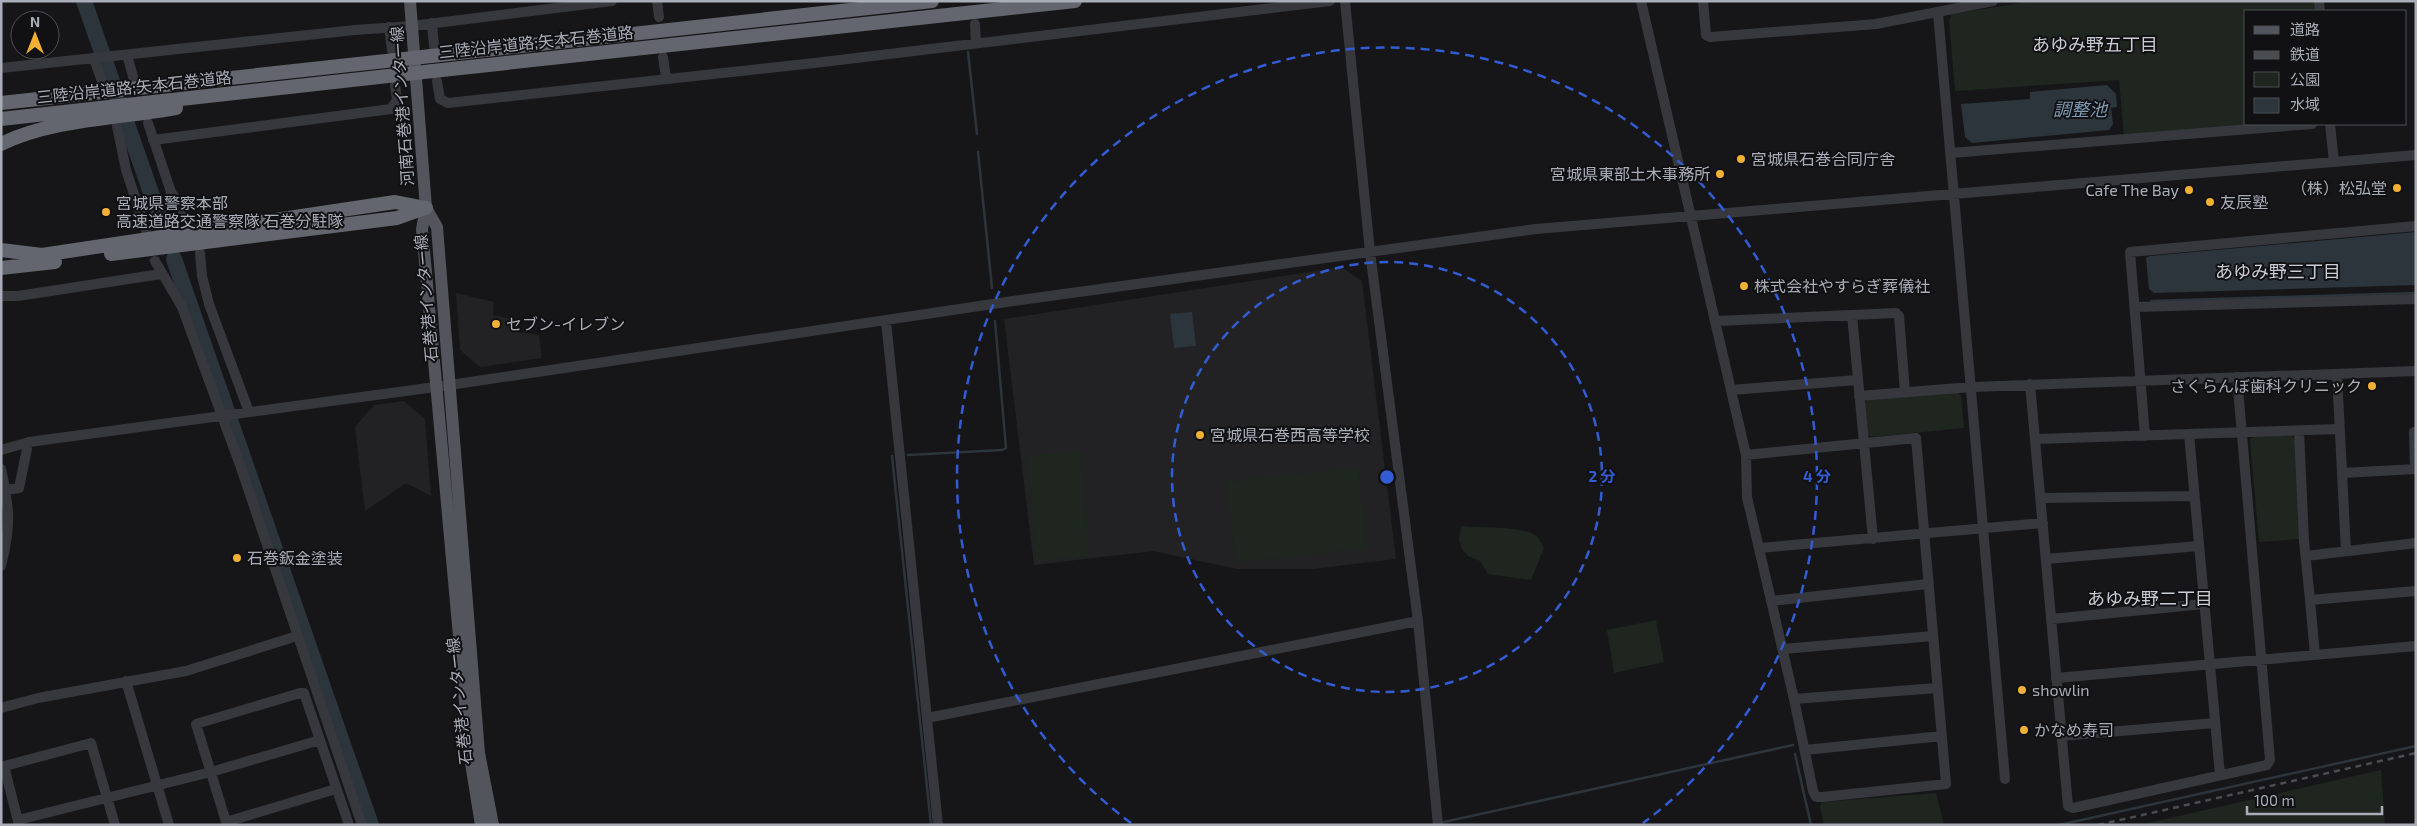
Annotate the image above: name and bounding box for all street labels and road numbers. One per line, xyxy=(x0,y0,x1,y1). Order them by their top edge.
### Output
street label: 三陸沿岸道路;矢本石巻道路 xyxy=(438,22,634,61)
street label: 河南石巻港インター線 xyxy=(386,26,417,187)
street label: 三陸沿岸道路;矢本石巻道路 xyxy=(36,67,232,106)
street label: 石巻港インター線 xyxy=(410,233,441,363)
street label: 石巻港インター線 xyxy=(442,636,475,766)

